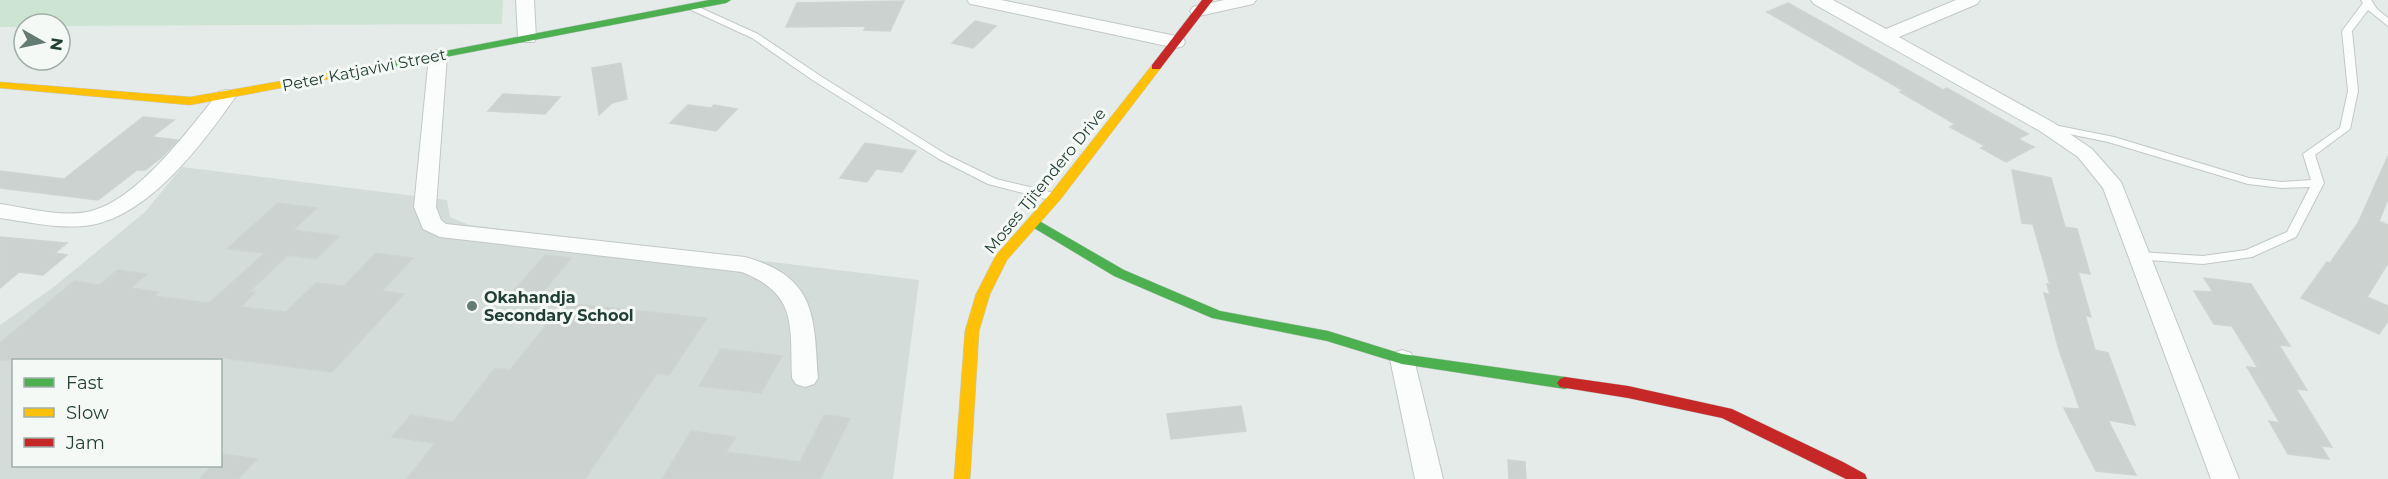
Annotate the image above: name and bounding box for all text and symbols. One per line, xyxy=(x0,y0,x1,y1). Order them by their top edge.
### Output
north arrow xyxy=(12,12,72,72)
text: N xyxy=(46,36,67,52)
street label: Peter Katjavivi Street xyxy=(280,45,448,95)
street label: Moses Tjitendero Drive xyxy=(980,104,1110,258)
place label: Okahandja Secondary School xyxy=(484,288,634,325)
marker: Okahandja Secondary School xyxy=(465,299,479,313)
legend xyxy=(12,359,222,467)
text: Fast xyxy=(66,372,104,394)
text: Slow xyxy=(66,402,109,424)
text: Jam xyxy=(65,432,105,454)

